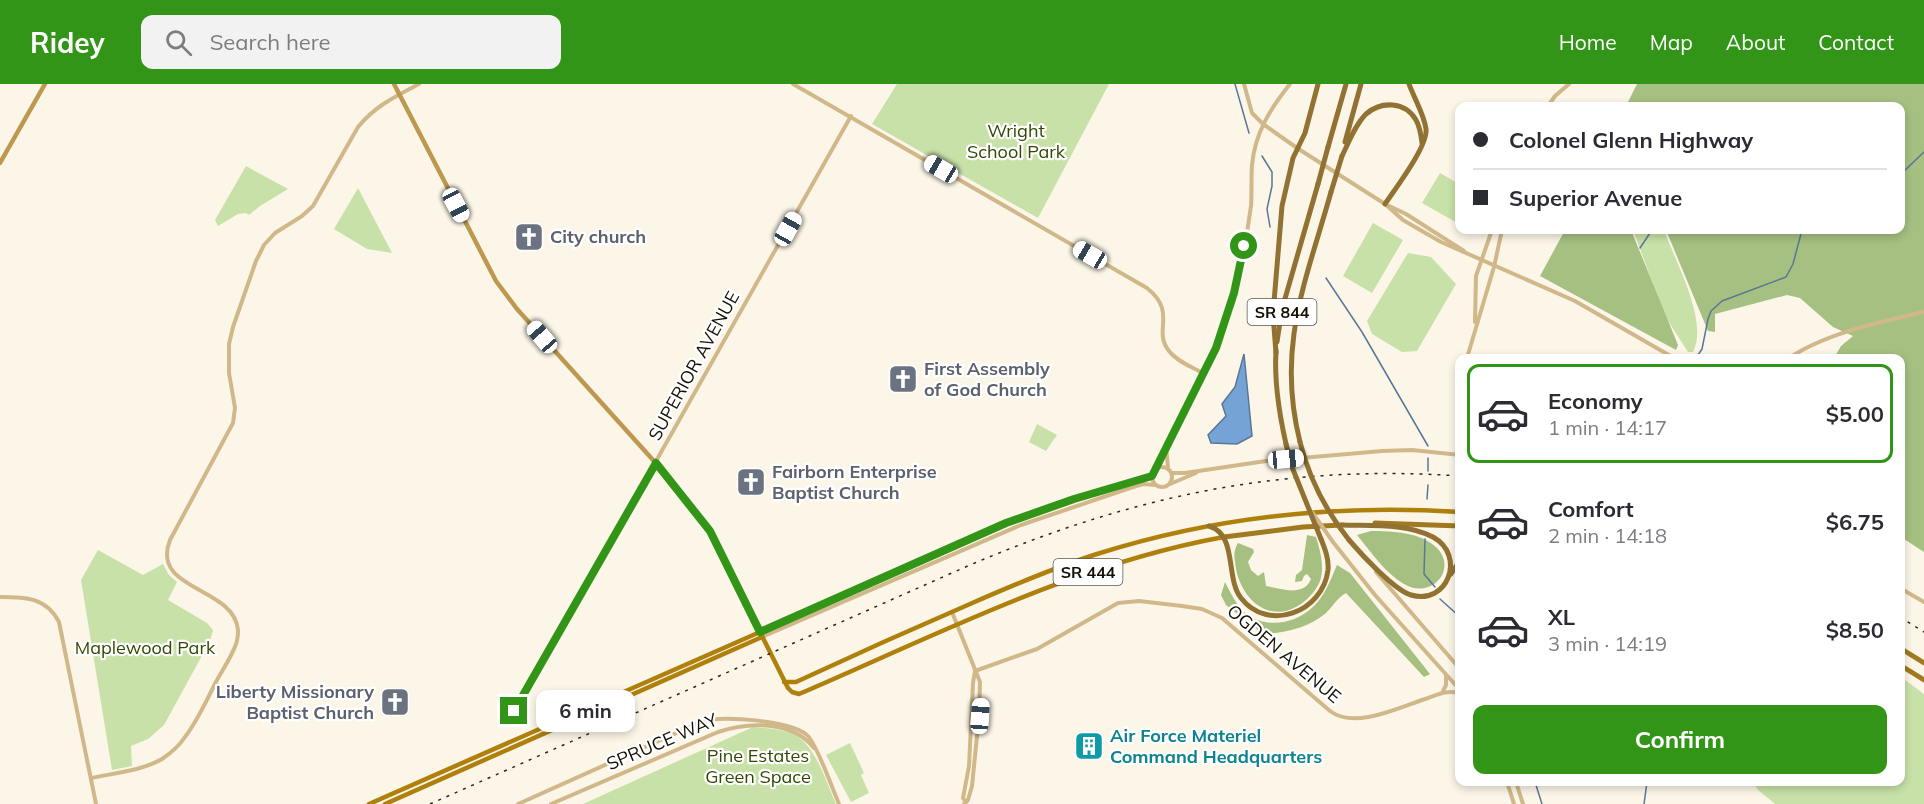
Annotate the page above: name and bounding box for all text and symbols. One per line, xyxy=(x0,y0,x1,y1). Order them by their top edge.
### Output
search box xyxy=(141,15,561,69)
text: Ridey xyxy=(30,25,105,60)
icon: search xyxy=(162,26,195,59)
text: Search here xyxy=(210,28,331,56)
text: Home xyxy=(1559,29,1617,55)
text: Map xyxy=(1650,29,1693,55)
text: About xyxy=(1726,29,1785,55)
text: Contact xyxy=(1818,29,1894,55)
park label: Wright School Park xyxy=(967,119,1066,163)
text: Colonel Glenn Highway xyxy=(1509,126,1753,154)
car xyxy=(921,152,961,186)
text: Superior Avenue xyxy=(1509,184,1682,212)
car xyxy=(440,185,472,225)
car xyxy=(771,209,805,249)
church icon: City church xyxy=(513,221,545,253)
place label: City church xyxy=(550,225,646,248)
route start xyxy=(1230,232,1257,259)
car xyxy=(1070,238,1110,272)
street label: SUPERIOR AVENUE xyxy=(643,287,744,445)
road number: SR 844 xyxy=(1248,299,1316,325)
car xyxy=(523,318,561,356)
place label: First Assembly of God Church xyxy=(924,357,1050,401)
church icon: First Assembly of God Church xyxy=(887,363,919,395)
icon: car xyxy=(1476,387,1530,441)
text: Economy xyxy=(1548,387,1643,415)
text: $5.00 xyxy=(1826,400,1884,428)
text: 1 min · 14:17 xyxy=(1548,415,1667,440)
car xyxy=(1267,448,1305,470)
place label: Fairborn Enterprise Baptist Church xyxy=(772,460,937,504)
church icon: Fairborn Enterprise Baptist Church xyxy=(735,466,767,498)
icon: car xyxy=(1476,495,1530,549)
text: Comfort xyxy=(1548,495,1634,523)
text: $6.75 xyxy=(1826,508,1884,536)
text: 2 min · 14:18 xyxy=(1548,523,1667,548)
road number: SR 444 xyxy=(1054,559,1122,585)
street label: OGDEN AVENUE xyxy=(1223,599,1346,708)
icon: car xyxy=(1476,603,1530,657)
text: XL xyxy=(1548,603,1575,631)
text: $8.50 xyxy=(1826,616,1884,644)
text: 3 min · 14:19 xyxy=(1548,631,1667,656)
park label: Maplewood Park xyxy=(75,636,216,659)
place label: Liberty Missionary Baptist Church xyxy=(216,680,374,724)
church icon: Liberty Missionary Baptist Church xyxy=(379,686,411,718)
callout: 6 min xyxy=(535,690,634,732)
route end xyxy=(500,697,527,724)
car xyxy=(970,697,990,735)
text: 6 min xyxy=(559,698,612,723)
button: Confirm xyxy=(1473,705,1887,774)
street label: SPRUCE WAY xyxy=(603,707,722,775)
place label: Air Force Materiel Command Headquarters xyxy=(1110,724,1322,768)
building icon: Air Force Materiel Command Headquarters xyxy=(1073,730,1105,762)
park label: Pine Estates Green Space xyxy=(705,744,811,788)

